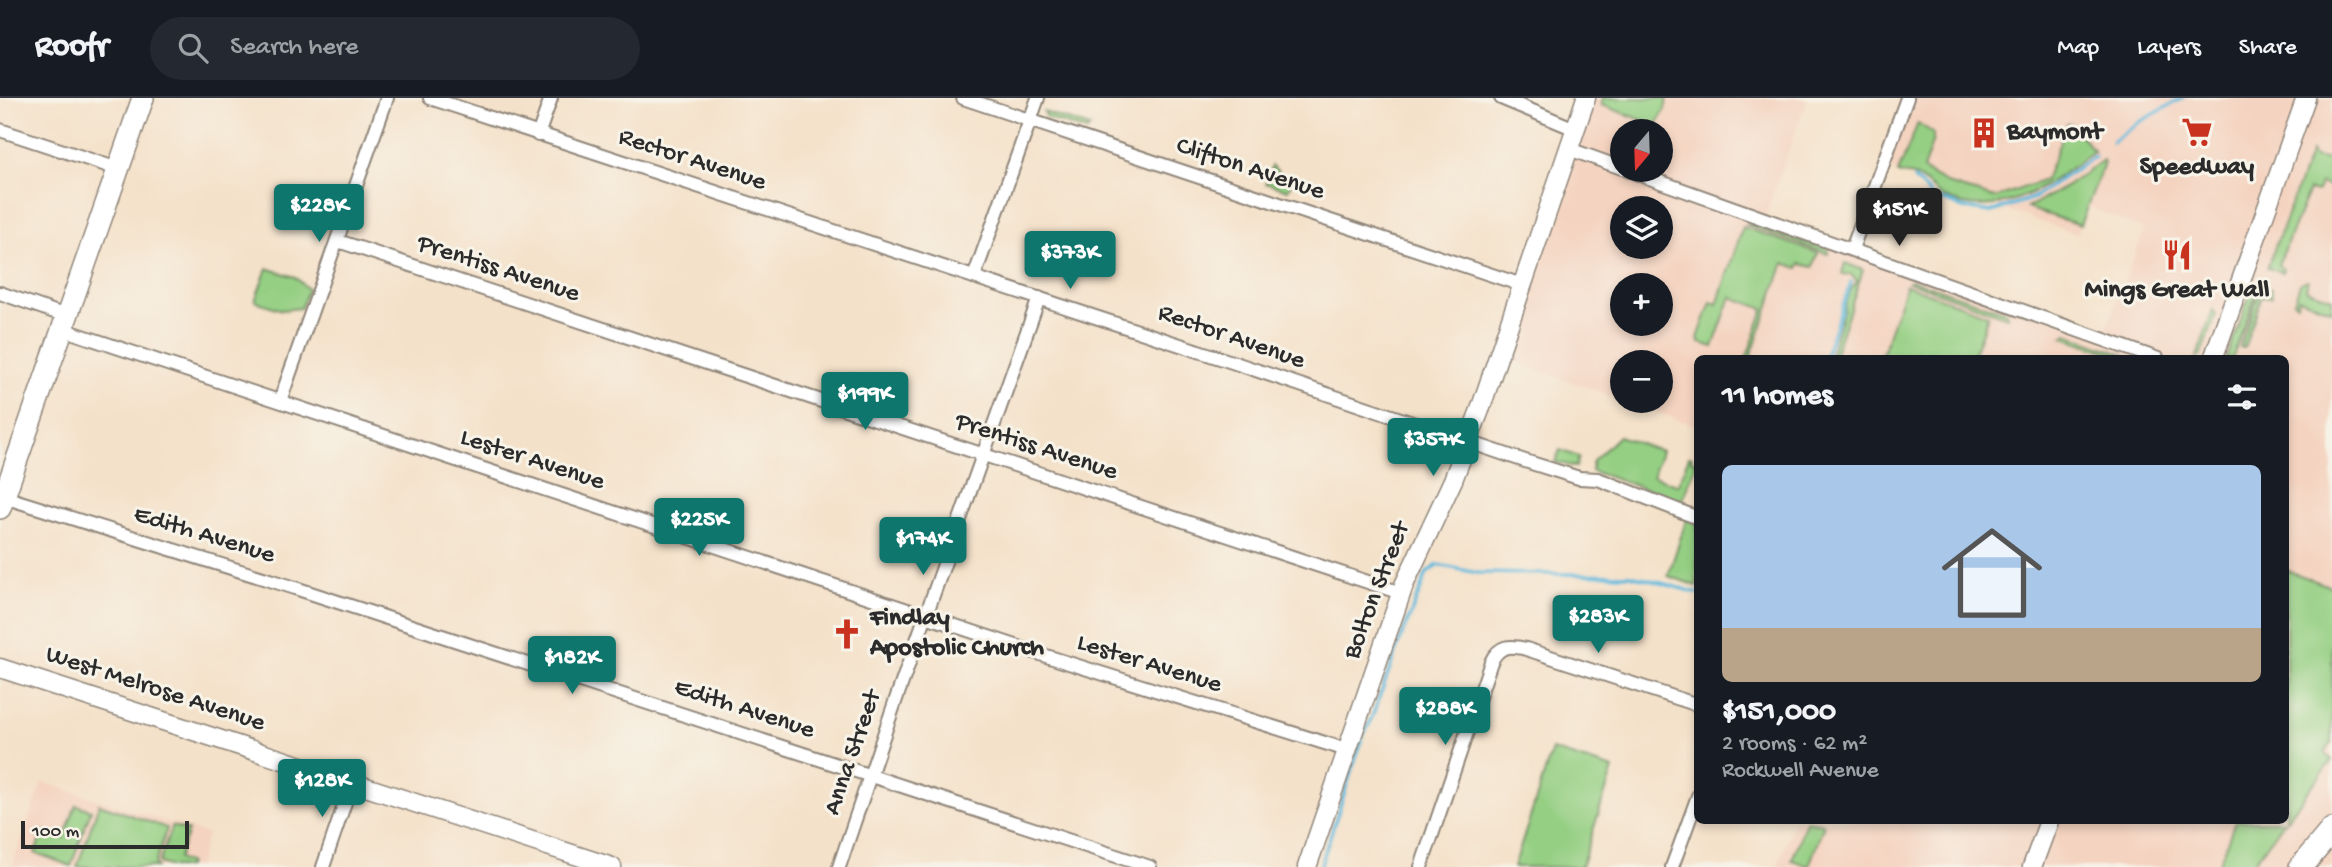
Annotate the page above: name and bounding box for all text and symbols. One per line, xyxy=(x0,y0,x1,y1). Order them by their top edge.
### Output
search box xyxy=(150,17,640,80)
text: Roofr xyxy=(35,29,108,67)
icon: search xyxy=(174,29,212,67)
text: Search here xyxy=(230,33,358,64)
text: Map xyxy=(2057,34,2099,63)
text: Layers xyxy=(2137,34,2201,63)
text: Share xyxy=(2239,34,2297,63)
supermarket icon: Speedway xyxy=(2180,115,2214,149)
building icon: Baymont xyxy=(1967,116,2001,150)
place label: Baymont xyxy=(2006,118,2105,149)
north arrow xyxy=(1610,119,1673,182)
map controls xyxy=(1610,119,1673,413)
street label: Rector Avenue xyxy=(614,123,770,200)
street label: Clifton Avenue xyxy=(1172,131,1329,209)
place label: Speedway xyxy=(2140,153,2254,184)
pin: $228K xyxy=(270,184,368,244)
pin: $151K xyxy=(1850,188,1948,248)
text: $228K xyxy=(290,193,348,220)
button: layers xyxy=(1610,196,1673,259)
text: $151K xyxy=(1872,197,1926,224)
street label: Prentiss Avenue xyxy=(412,229,584,311)
pin: $373K xyxy=(1021,232,1119,291)
restaurant icon: Mings Great Wall xyxy=(2160,238,2194,272)
text: $373K xyxy=(1041,240,1099,267)
button: + xyxy=(1610,273,1673,336)
place label: Mings Great Wall xyxy=(2085,276,2270,307)
street label: Rector Avenue xyxy=(1153,298,1309,378)
button: − xyxy=(1610,350,1673,413)
pin: $199K xyxy=(816,372,914,432)
icon: filters xyxy=(2223,378,2261,416)
text: 11 homes xyxy=(1722,380,1833,415)
text: $199K xyxy=(837,381,893,408)
street label: Prentiss Avenue xyxy=(950,407,1122,489)
pin: $357K xyxy=(1384,418,1482,478)
street label: Lester Avenue xyxy=(456,423,609,499)
text: $357K xyxy=(1404,427,1463,454)
pin: $225K xyxy=(650,498,748,558)
street label: Edith Avenue xyxy=(130,500,279,572)
text: $225K xyxy=(670,507,728,534)
icon: home xyxy=(1929,510,2055,636)
street label: Bolton Street xyxy=(1337,516,1419,665)
pin: $174K xyxy=(874,518,972,577)
text: $174K xyxy=(895,526,951,553)
pin: $283K xyxy=(1549,596,1647,655)
place label: Findlay Apostolic Church xyxy=(869,604,1044,665)
text: $283K xyxy=(1569,604,1627,631)
church icon: Findlay Apostolic Church xyxy=(830,617,864,651)
street label: Lester Avenue xyxy=(1073,628,1226,702)
pin: $182K xyxy=(523,636,621,696)
street label: West Melrose Avenue xyxy=(41,640,269,740)
text: $182K xyxy=(544,645,600,672)
street label: Edith Avenue xyxy=(670,673,819,747)
street label: Anna Street xyxy=(818,684,891,819)
pin: $288K xyxy=(1396,688,1494,747)
text: $288K xyxy=(1415,696,1475,723)
text: $151,000 xyxy=(1722,696,1836,731)
text: 2 rooms · 62 m² xyxy=(1722,731,1867,758)
text: Rockwell Avenue xyxy=(1722,758,1879,785)
pin: $128K xyxy=(273,760,371,819)
text: $128K xyxy=(294,768,350,795)
scale bar xyxy=(21,818,189,850)
text: 100 m xyxy=(32,821,79,844)

